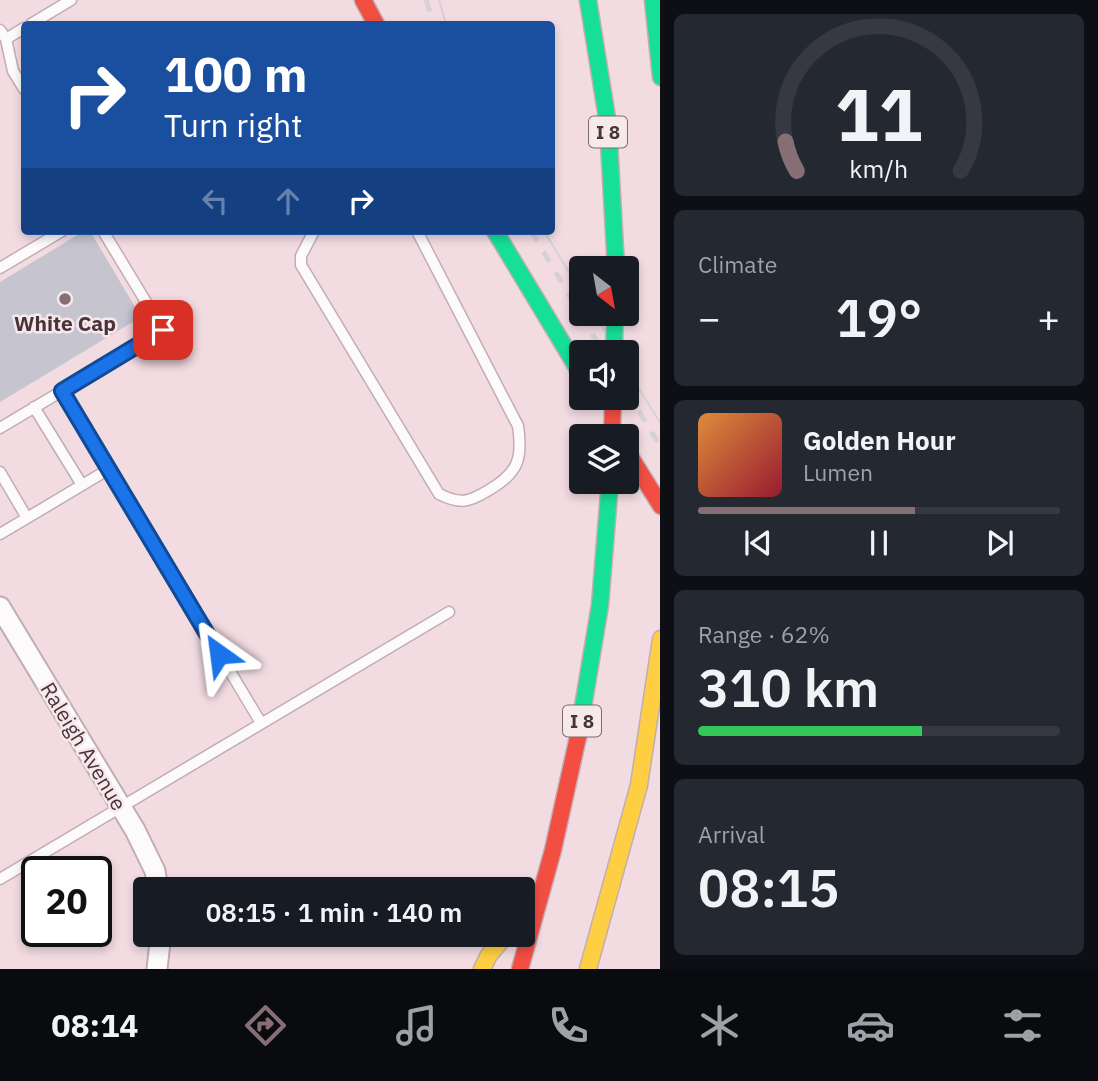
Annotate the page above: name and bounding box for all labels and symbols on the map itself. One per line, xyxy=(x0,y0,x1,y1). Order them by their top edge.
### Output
road number: I 8 xyxy=(589,116,627,148)
north arrow xyxy=(569,256,639,326)
marker: White Cap xyxy=(57,291,73,307)
pin xyxy=(133,300,193,360)
place label: White Cap xyxy=(14,309,116,337)
position arrow xyxy=(182,617,256,691)
street label: Raleigh Avenue xyxy=(35,677,133,815)
road number: I 8 xyxy=(563,706,601,736)
speed limit sign: 20 xyxy=(21,856,112,947)

